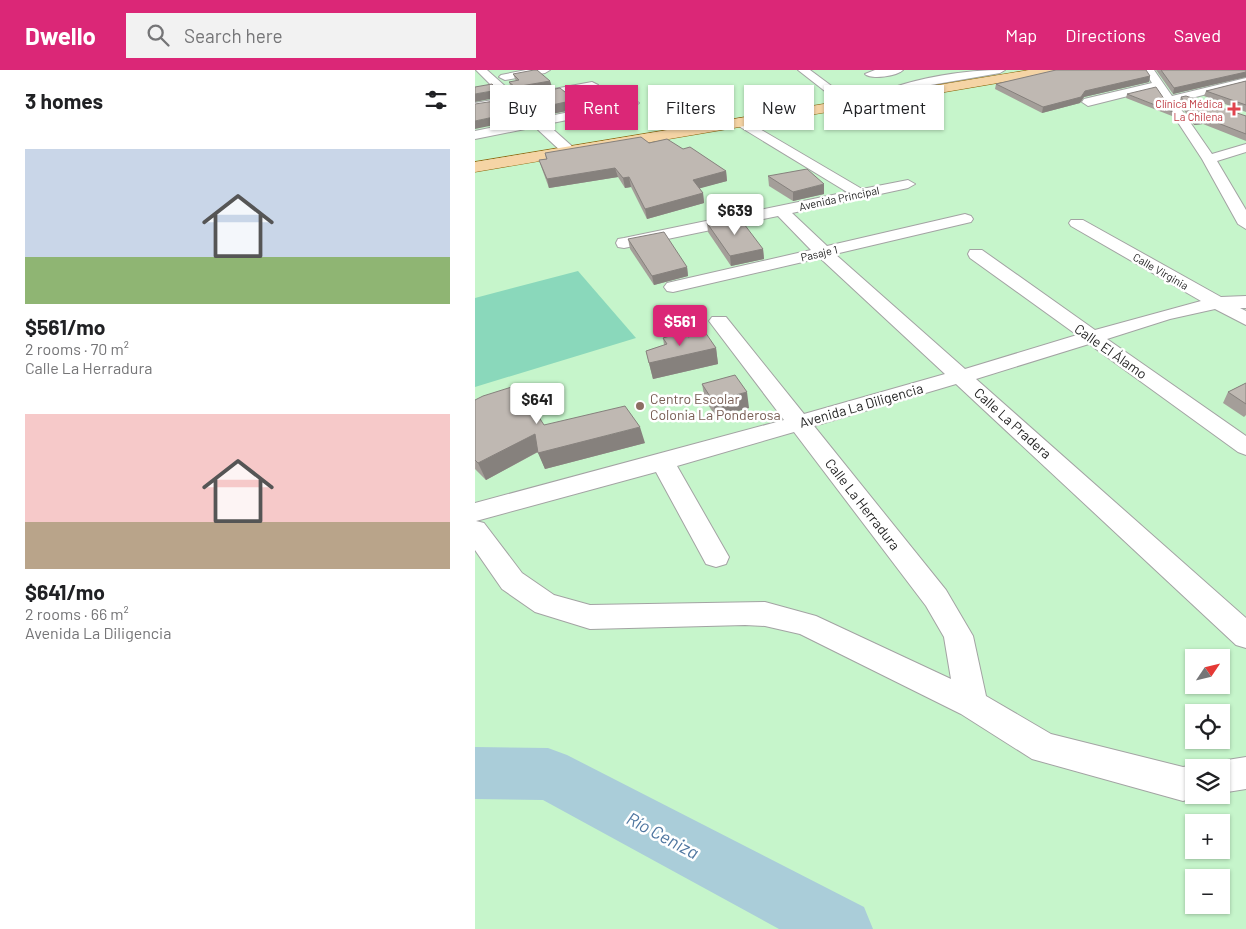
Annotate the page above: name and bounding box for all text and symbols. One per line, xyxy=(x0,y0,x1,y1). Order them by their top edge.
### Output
search box xyxy=(126,13,476,58)
text: Dwello xyxy=(25,21,96,50)
icon: search xyxy=(144,21,172,49)
text: Search here xyxy=(184,24,283,47)
text: Map xyxy=(1005,24,1037,46)
text: Directions xyxy=(1065,24,1146,46)
text: Saved xyxy=(1174,24,1221,46)
chip: Buy xyxy=(490,85,555,130)
chip: Rent xyxy=(565,85,638,130)
chip: Filters xyxy=(648,85,734,130)
chip: New xyxy=(744,85,814,130)
chip: Apartment xyxy=(824,85,944,130)
icon: filters xyxy=(422,86,450,114)
text: 3 homes xyxy=(25,88,103,113)
place label: Clínica Médica La Chilena xyxy=(1155,97,1223,123)
marker: Clínica Médica La Chilena xyxy=(1227,102,1241,116)
icon: home xyxy=(193,181,283,271)
street label: Avenida Principal xyxy=(798,183,880,213)
pin: $639 xyxy=(705,194,765,236)
text: $639 xyxy=(718,200,752,219)
street label: Pasaje 1 xyxy=(799,242,839,264)
street label: Calle Virginia xyxy=(1131,250,1191,292)
pin: $561 xyxy=(650,304,710,347)
text: $561 xyxy=(664,311,696,330)
text: $561/mo xyxy=(25,314,105,339)
street label: Calle El Álamo xyxy=(1071,320,1151,382)
text: 2 rooms · 70 m² xyxy=(25,339,129,358)
text: Calle La Herradura xyxy=(25,358,152,377)
street label: Avenida La Diligencia xyxy=(797,379,925,431)
pin: $641 xyxy=(507,382,567,425)
street label: Calle La Pradera xyxy=(971,384,1055,462)
text: $641 xyxy=(521,389,553,408)
place label: Centro Escolar Colonia La Ponderosa xyxy=(650,390,781,423)
marker: Centro Escolar Colonia La Ponderosa xyxy=(634,400,646,412)
icon: home xyxy=(193,446,283,536)
street label: Calle La Herradura xyxy=(822,455,904,553)
text: $641/mo xyxy=(25,579,105,604)
text: 2 rooms · 66 m² xyxy=(25,604,129,623)
text: Avenida La Diligencia xyxy=(25,623,171,642)
north arrow xyxy=(1185,649,1230,694)
map controls xyxy=(1185,649,1230,914)
button: locate xyxy=(1185,704,1230,749)
button: layers xyxy=(1185,759,1230,804)
water label: Río Ceniza xyxy=(623,807,703,863)
button: + xyxy=(1185,814,1230,859)
button: − xyxy=(1185,869,1230,914)

